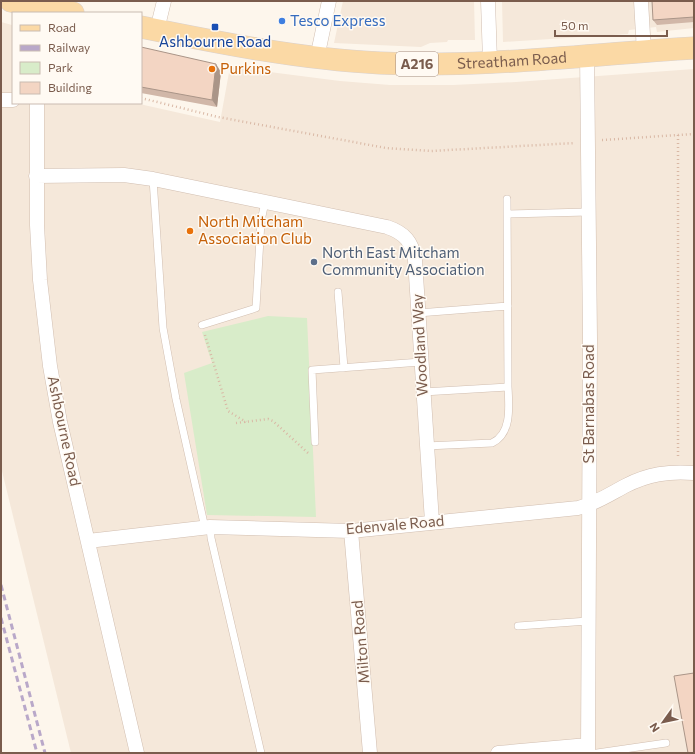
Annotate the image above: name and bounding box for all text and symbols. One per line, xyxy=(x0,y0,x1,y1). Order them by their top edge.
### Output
place label: Tesco Express xyxy=(290,11,386,29)
legend xyxy=(12,12,142,104)
scale bar xyxy=(555,12,667,38)
marker: Tesco Express xyxy=(277,16,287,26)
text: 50 m xyxy=(561,18,589,32)
text: Road xyxy=(48,20,76,34)
marker: Ashbourne Road xyxy=(210,22,220,32)
place label: Ashbourne Road xyxy=(159,32,271,50)
text: Railway xyxy=(48,40,90,54)
street label: Streatham Road xyxy=(457,47,567,72)
road number: A216 xyxy=(396,52,438,76)
place label: Purkins xyxy=(220,59,271,77)
text: Park xyxy=(48,60,74,74)
marker: Purkins xyxy=(207,64,217,74)
text: Building xyxy=(48,80,92,94)
place label: North Mitcham Association Club xyxy=(198,212,312,247)
marker: North Mitcham Association Club xyxy=(185,226,195,236)
place label: North East Mitcham Community Association xyxy=(322,243,485,278)
marker: North East Mitcham Community Association xyxy=(309,257,319,267)
street label: Woodland Way xyxy=(407,293,431,397)
street label: St Barnabas Road xyxy=(579,344,597,464)
street label: Ashbourne Road xyxy=(44,374,85,488)
street label: Edenvale Road xyxy=(345,511,445,537)
street label: Milton Road xyxy=(347,600,373,684)
north arrow xyxy=(643,702,683,742)
text: N xyxy=(646,721,662,735)

